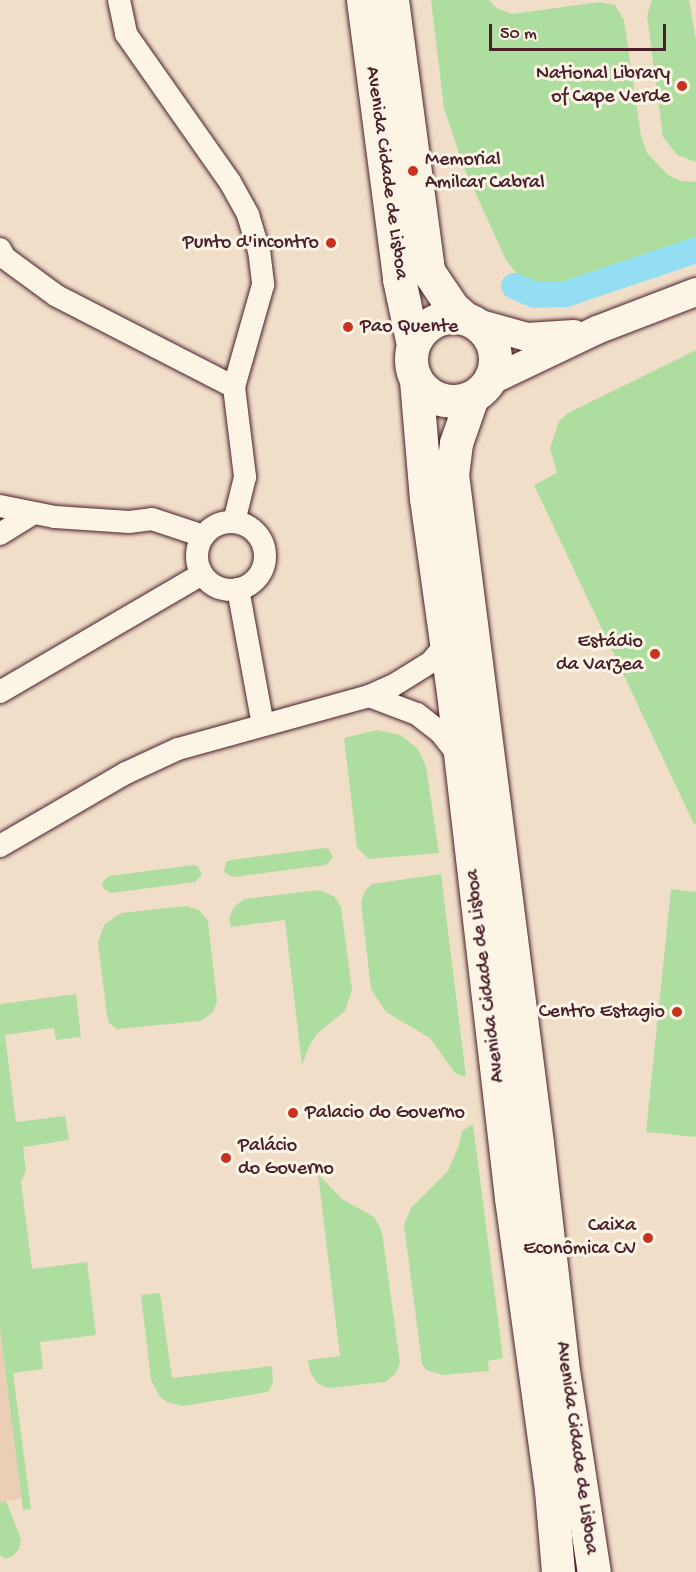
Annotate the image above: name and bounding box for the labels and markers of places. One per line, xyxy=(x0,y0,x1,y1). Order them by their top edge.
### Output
place label: National Library of Cape Verde xyxy=(536,62,670,109)
marker: National Library of Cape Verde xyxy=(675,79,689,93)
place label: Memorial Amilcar Cabral xyxy=(425,148,545,195)
marker: Memorial Amilcar Cabral xyxy=(406,164,420,178)
place label: Punto d'incontro xyxy=(183,231,319,255)
marker: Punto d'incontro xyxy=(324,236,338,250)
place label: Pao Quente xyxy=(360,315,458,339)
marker: Pao Quente xyxy=(341,320,355,334)
place label: Estádio da Varzea xyxy=(556,630,643,677)
marker: Estádio da Varzea xyxy=(648,647,662,661)
place label: Centro Estagio xyxy=(539,1000,665,1024)
marker: Centro Estagio xyxy=(670,1005,684,1019)
place label: Palacio do Governo xyxy=(305,1101,465,1125)
marker: Palacio do Governo xyxy=(286,1106,300,1120)
place label: Palácio do Governo xyxy=(238,1134,334,1181)
marker: Palácio do Governo xyxy=(219,1151,233,1165)
place label: Caixa Econômica CV xyxy=(523,1214,636,1261)
marker: Caixa Econômica CV xyxy=(641,1231,655,1245)

